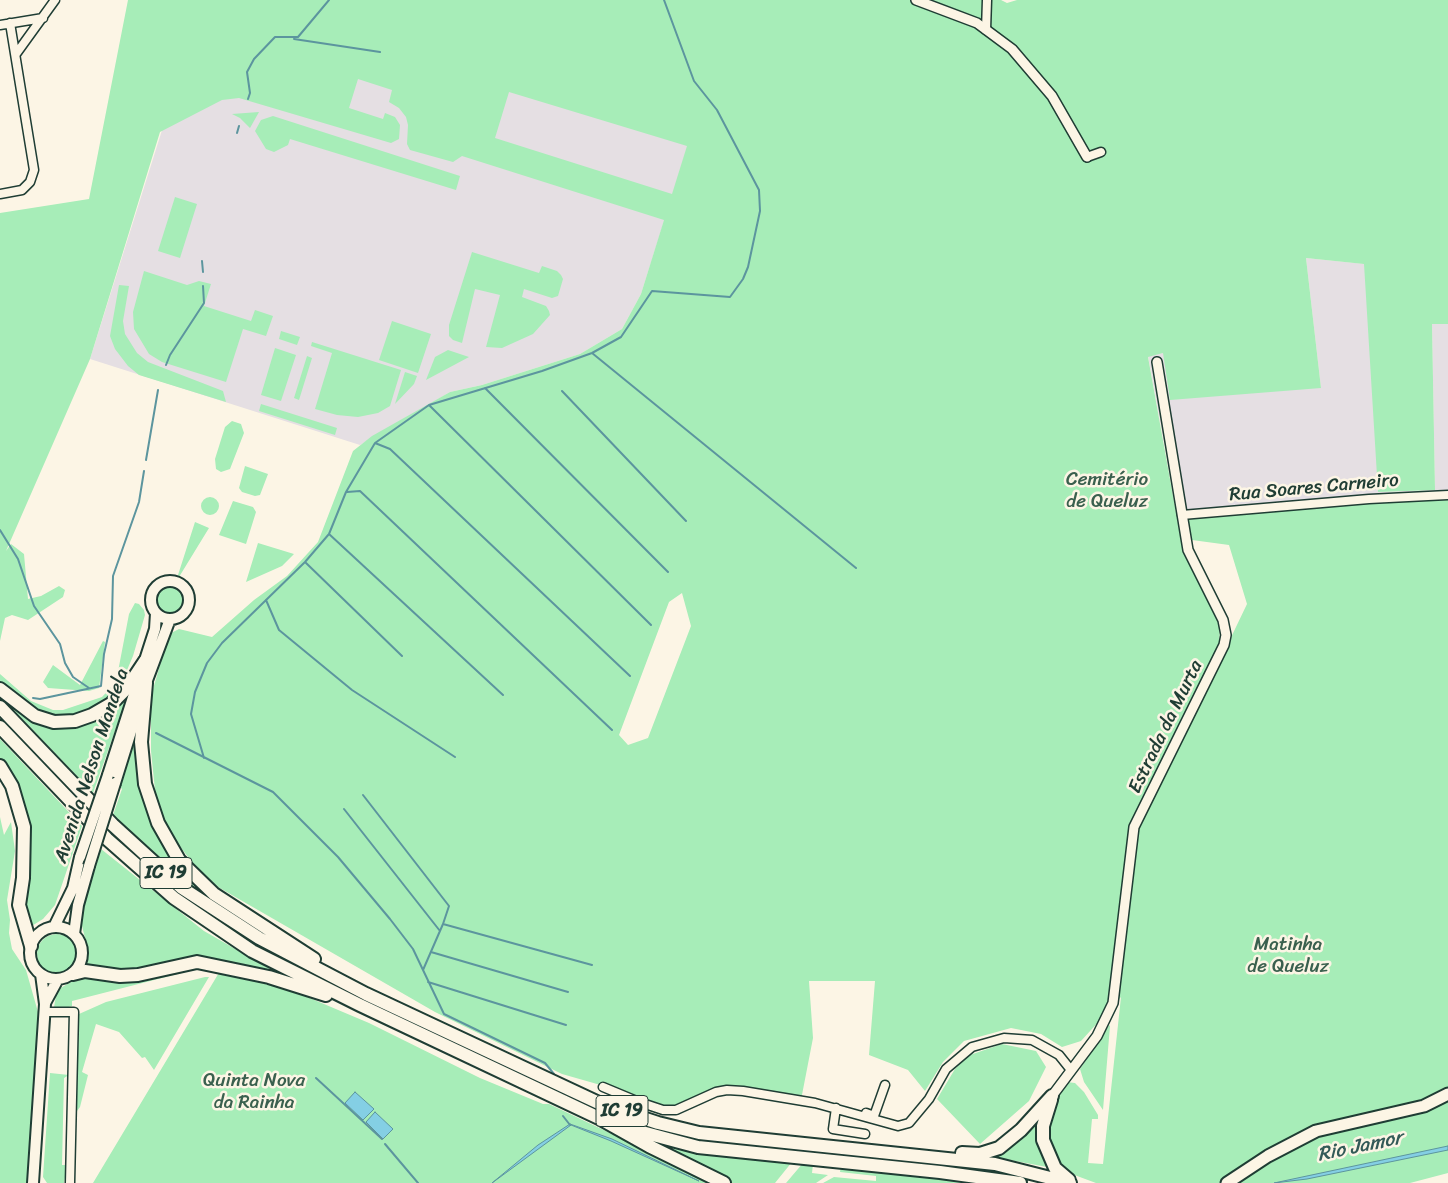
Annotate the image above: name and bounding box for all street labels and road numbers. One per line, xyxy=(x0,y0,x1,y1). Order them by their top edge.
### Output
street label: Rua Soares Carneiro xyxy=(1228,469,1400,507)
street label: Estrada da Murta xyxy=(1124,657,1208,797)
street label: Avenida Nelson Mandela xyxy=(50,666,134,866)
road number: IC 19 xyxy=(140,858,192,888)
road number: IC 19 xyxy=(596,1096,648,1126)

